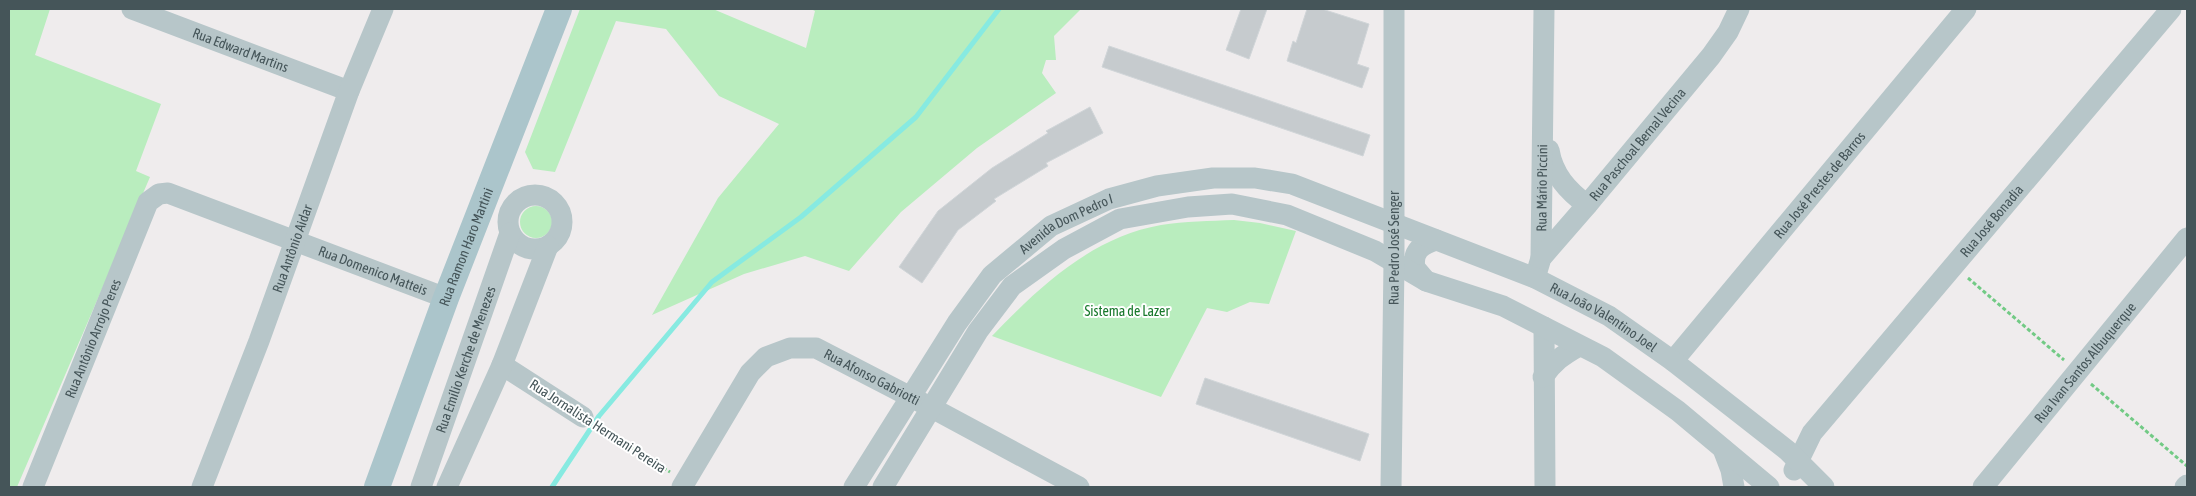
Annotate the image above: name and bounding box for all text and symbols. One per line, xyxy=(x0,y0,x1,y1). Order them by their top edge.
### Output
street label: Rua Edward Martins xyxy=(190,25,291,75)
street label: Rua Paschoal Bernal Vecina xyxy=(1586,85,1689,204)
street label: Rua José Prestes de Barros xyxy=(1771,128,1869,242)
street label: Rua Mário Piccini xyxy=(1533,144,1550,232)
street label: Rua José Bonadia xyxy=(1957,182,2027,260)
street label: Rua Ramon Haro Martini xyxy=(436,186,496,308)
street label: Avenida Dom Pedro I xyxy=(1016,190,1114,257)
street label: Rua Pedro José Senger xyxy=(1385,190,1402,305)
street label: Rua Antônio Aidar xyxy=(269,202,316,295)
street label: Rua Domenico Matteis xyxy=(316,243,430,298)
street label: Rua Antônio Arrojo Peres xyxy=(62,277,124,400)
street label: Rua João Valentino Joel xyxy=(1547,279,1660,355)
street label: Rua Emílio Kerche de Menezes xyxy=(433,284,499,435)
street label: Rua Ivan Santos Albuquerque xyxy=(2031,299,2139,426)
park label: Sistema de Lazer xyxy=(1084,303,1170,319)
street label: Rua Afonso Gabriotti xyxy=(821,346,923,408)
street label: Rua Jornalista Hermani Pereira xyxy=(527,376,669,476)

